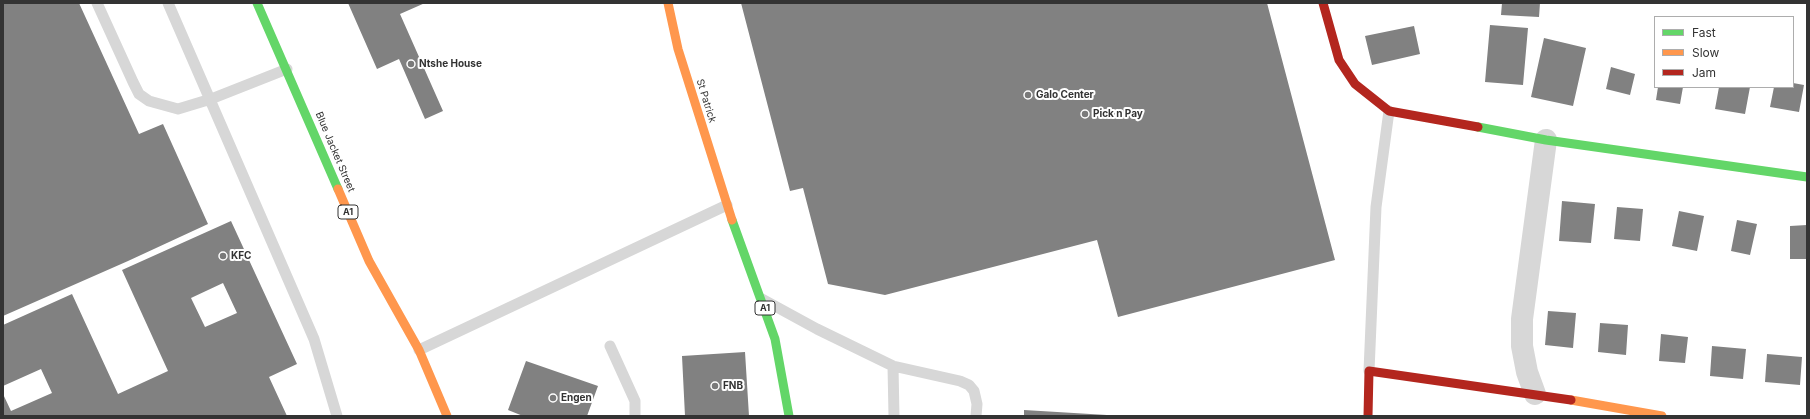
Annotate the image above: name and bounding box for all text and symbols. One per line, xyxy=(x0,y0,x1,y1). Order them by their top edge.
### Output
legend xyxy=(1654,16,1794,88)
text: Fast xyxy=(1692,25,1716,40)
text: Slow xyxy=(1692,45,1719,60)
place label: Ntshe House xyxy=(419,58,482,70)
marker: Ntshe House xyxy=(406,59,416,69)
text: Jam xyxy=(1692,65,1716,80)
street label: St Patrick xyxy=(694,78,718,124)
place label: Galo Center xyxy=(1036,89,1094,101)
marker: Galo Center xyxy=(1023,90,1033,100)
place label: Pick n Pay xyxy=(1093,108,1143,120)
marker: Pick n Pay xyxy=(1080,109,1090,119)
street label: Blue Jacket Street xyxy=(313,110,357,194)
road number: A1 xyxy=(338,205,358,219)
place label: KFC xyxy=(231,250,251,262)
marker: KFC xyxy=(218,251,228,261)
road number: A1 xyxy=(755,301,775,315)
place label: FNB xyxy=(723,380,743,392)
marker: FNB xyxy=(710,381,720,391)
place label: Engen xyxy=(561,392,592,404)
marker: Engen xyxy=(548,393,558,403)

